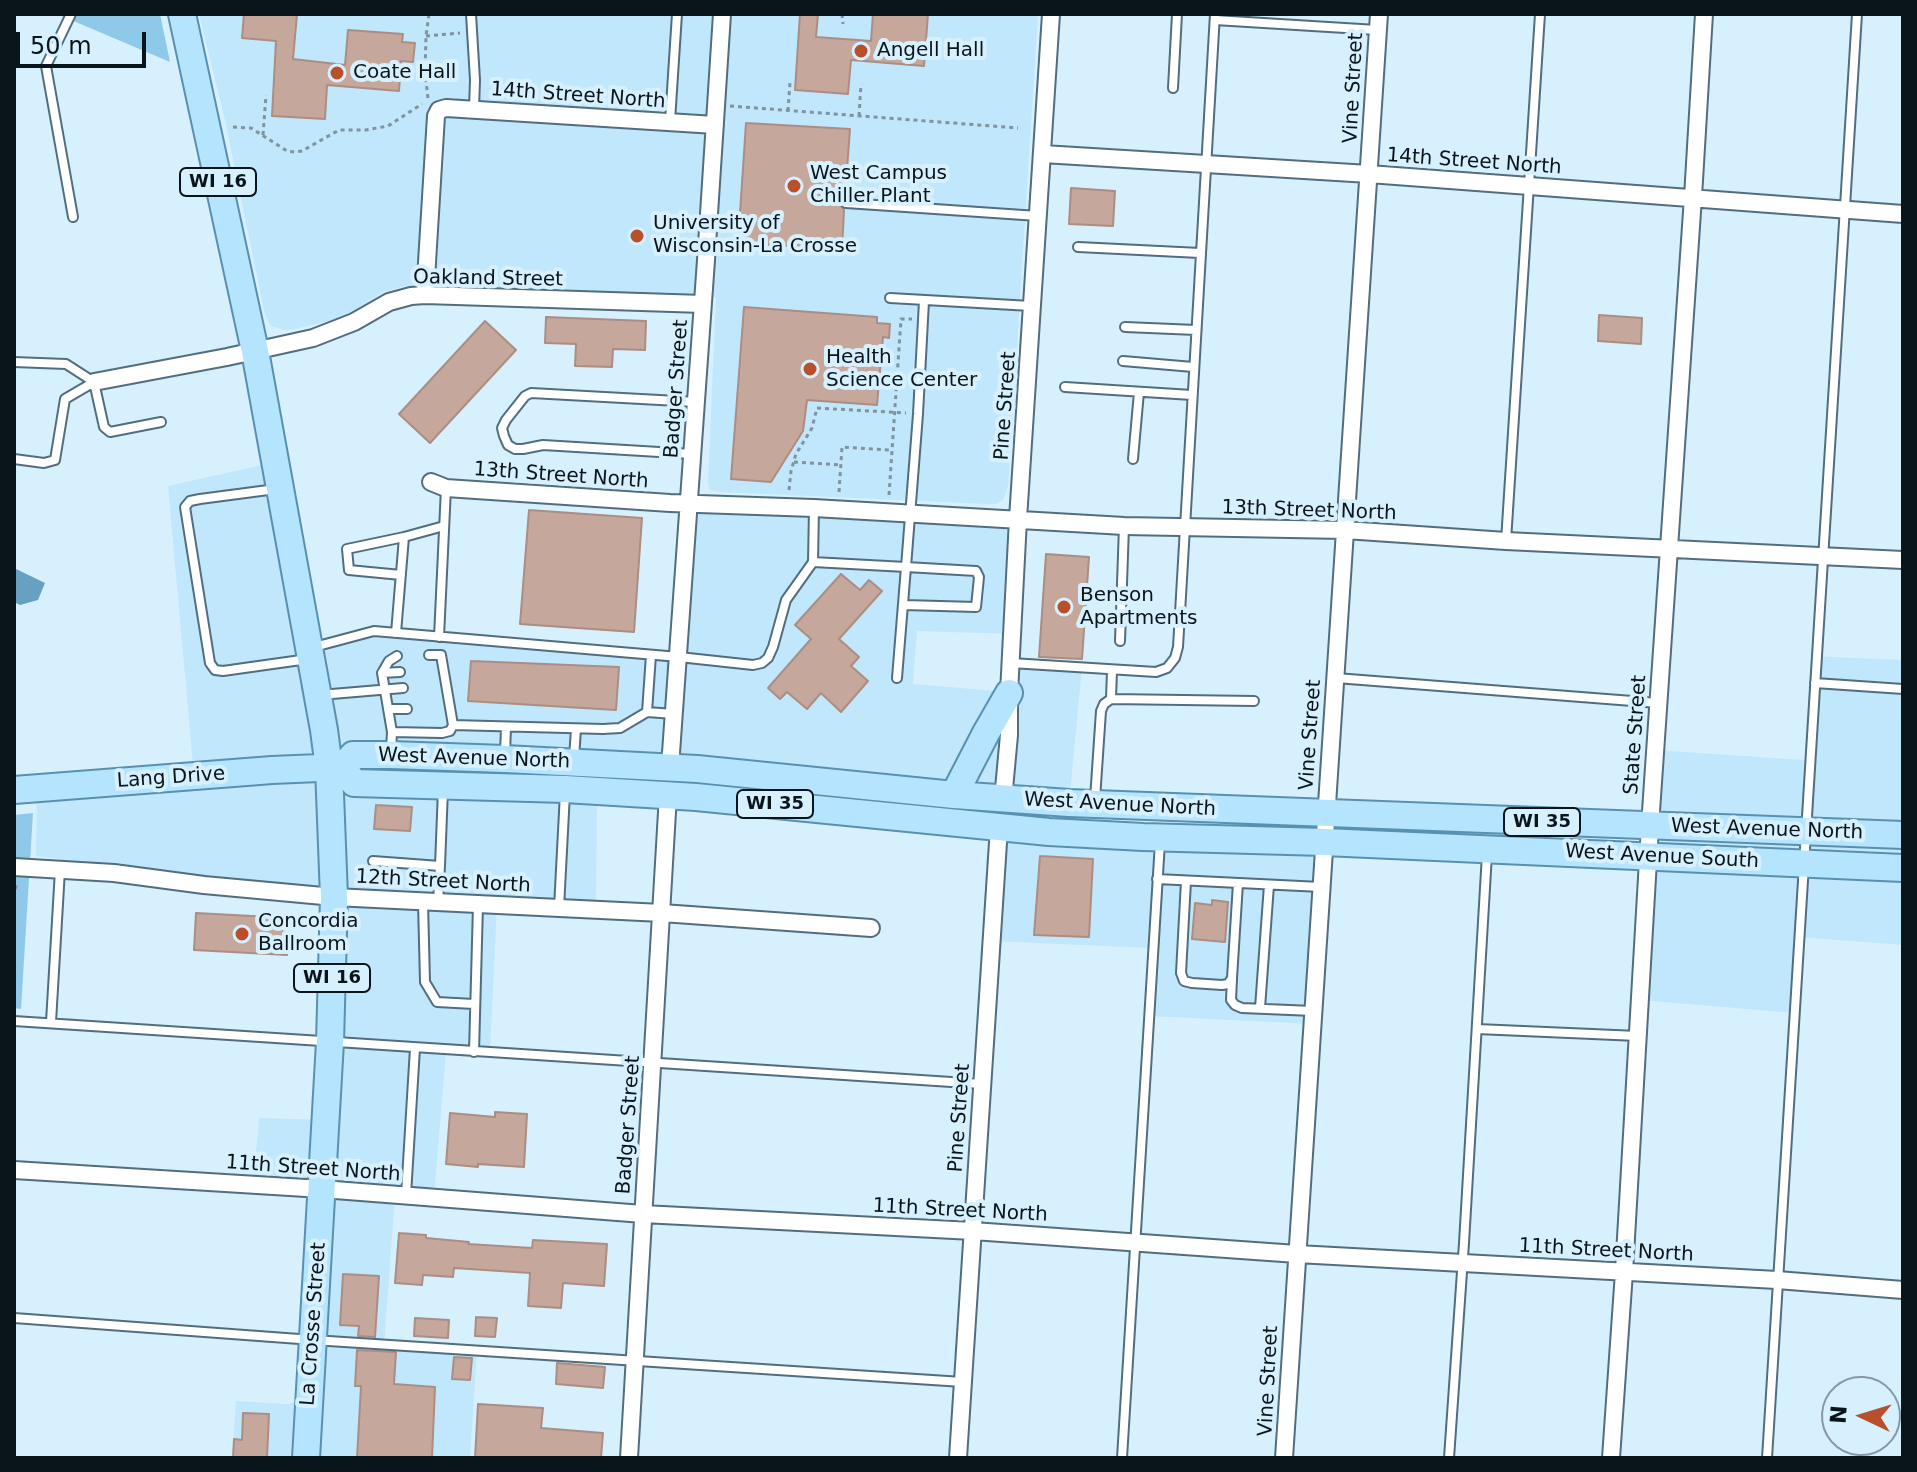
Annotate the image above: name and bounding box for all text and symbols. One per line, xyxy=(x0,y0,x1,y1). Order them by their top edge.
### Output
scale bar xyxy=(20,16,150,66)
text: 50 m xyxy=(30,32,92,60)
street label: Vine Street xyxy=(1339,32,1369,144)
place label: Angell Hall xyxy=(877,39,984,63)
marker: Angell Hall xyxy=(852,42,870,60)
place label: Coate Hall xyxy=(353,61,456,85)
marker: Coate Hall xyxy=(328,64,346,82)
street label: 14th Street North xyxy=(490,78,666,114)
street label: 14th Street North xyxy=(1386,144,1562,180)
place label: West Campus Chiller Plant xyxy=(810,162,947,209)
road number: WI 16 xyxy=(180,168,256,196)
marker: West Campus Chiller Plant xyxy=(785,177,803,195)
place label: University of Wisconsin-La Crosse xyxy=(653,212,857,259)
marker: University of Wisconsin-La Crosse xyxy=(628,227,646,245)
street label: Oakland Street xyxy=(413,266,563,292)
street label: Badger Street xyxy=(660,319,694,459)
place label: Health Science Center xyxy=(826,346,977,393)
street label: Pine Street xyxy=(990,351,1022,461)
marker: Health Science Center xyxy=(801,360,819,378)
street label: 13th Street North xyxy=(473,458,649,494)
street label: 13th Street North xyxy=(1221,496,1397,526)
place label: Benson Apartments xyxy=(1080,584,1197,631)
marker: Benson Apartments xyxy=(1055,598,1073,616)
street label: State Street xyxy=(1620,674,1652,796)
street label: Vine Street xyxy=(1295,679,1327,791)
street label: West Avenue North xyxy=(378,744,570,774)
street label: Lang Drive xyxy=(116,762,226,794)
street label: West Avenue North xyxy=(1023,788,1217,822)
road number: WI 35 xyxy=(737,790,813,818)
road number: WI 35 xyxy=(1504,808,1580,836)
street label: West Avenue North xyxy=(1671,815,1863,845)
street label: West Avenue South xyxy=(1564,840,1760,874)
street label: 12th Street North xyxy=(355,865,531,899)
place label: Concordia Ballroom xyxy=(258,910,358,957)
marker: Concordia Ballroom xyxy=(233,925,251,943)
road number: WI 16 xyxy=(294,964,370,992)
street label: Badger Street xyxy=(612,1055,646,1195)
street label: Pine Street xyxy=(944,1063,976,1173)
street label: 11th Street North xyxy=(225,1151,401,1187)
street label: 11th Street North xyxy=(872,1194,1048,1228)
street label: 11th Street North xyxy=(1518,1234,1694,1268)
street label: La Crosse Street xyxy=(296,1241,332,1407)
street label: Vine Street xyxy=(1254,1325,1284,1437)
north arrow xyxy=(1821,1376,1901,1456)
text: N xyxy=(1825,1404,1852,1424)

